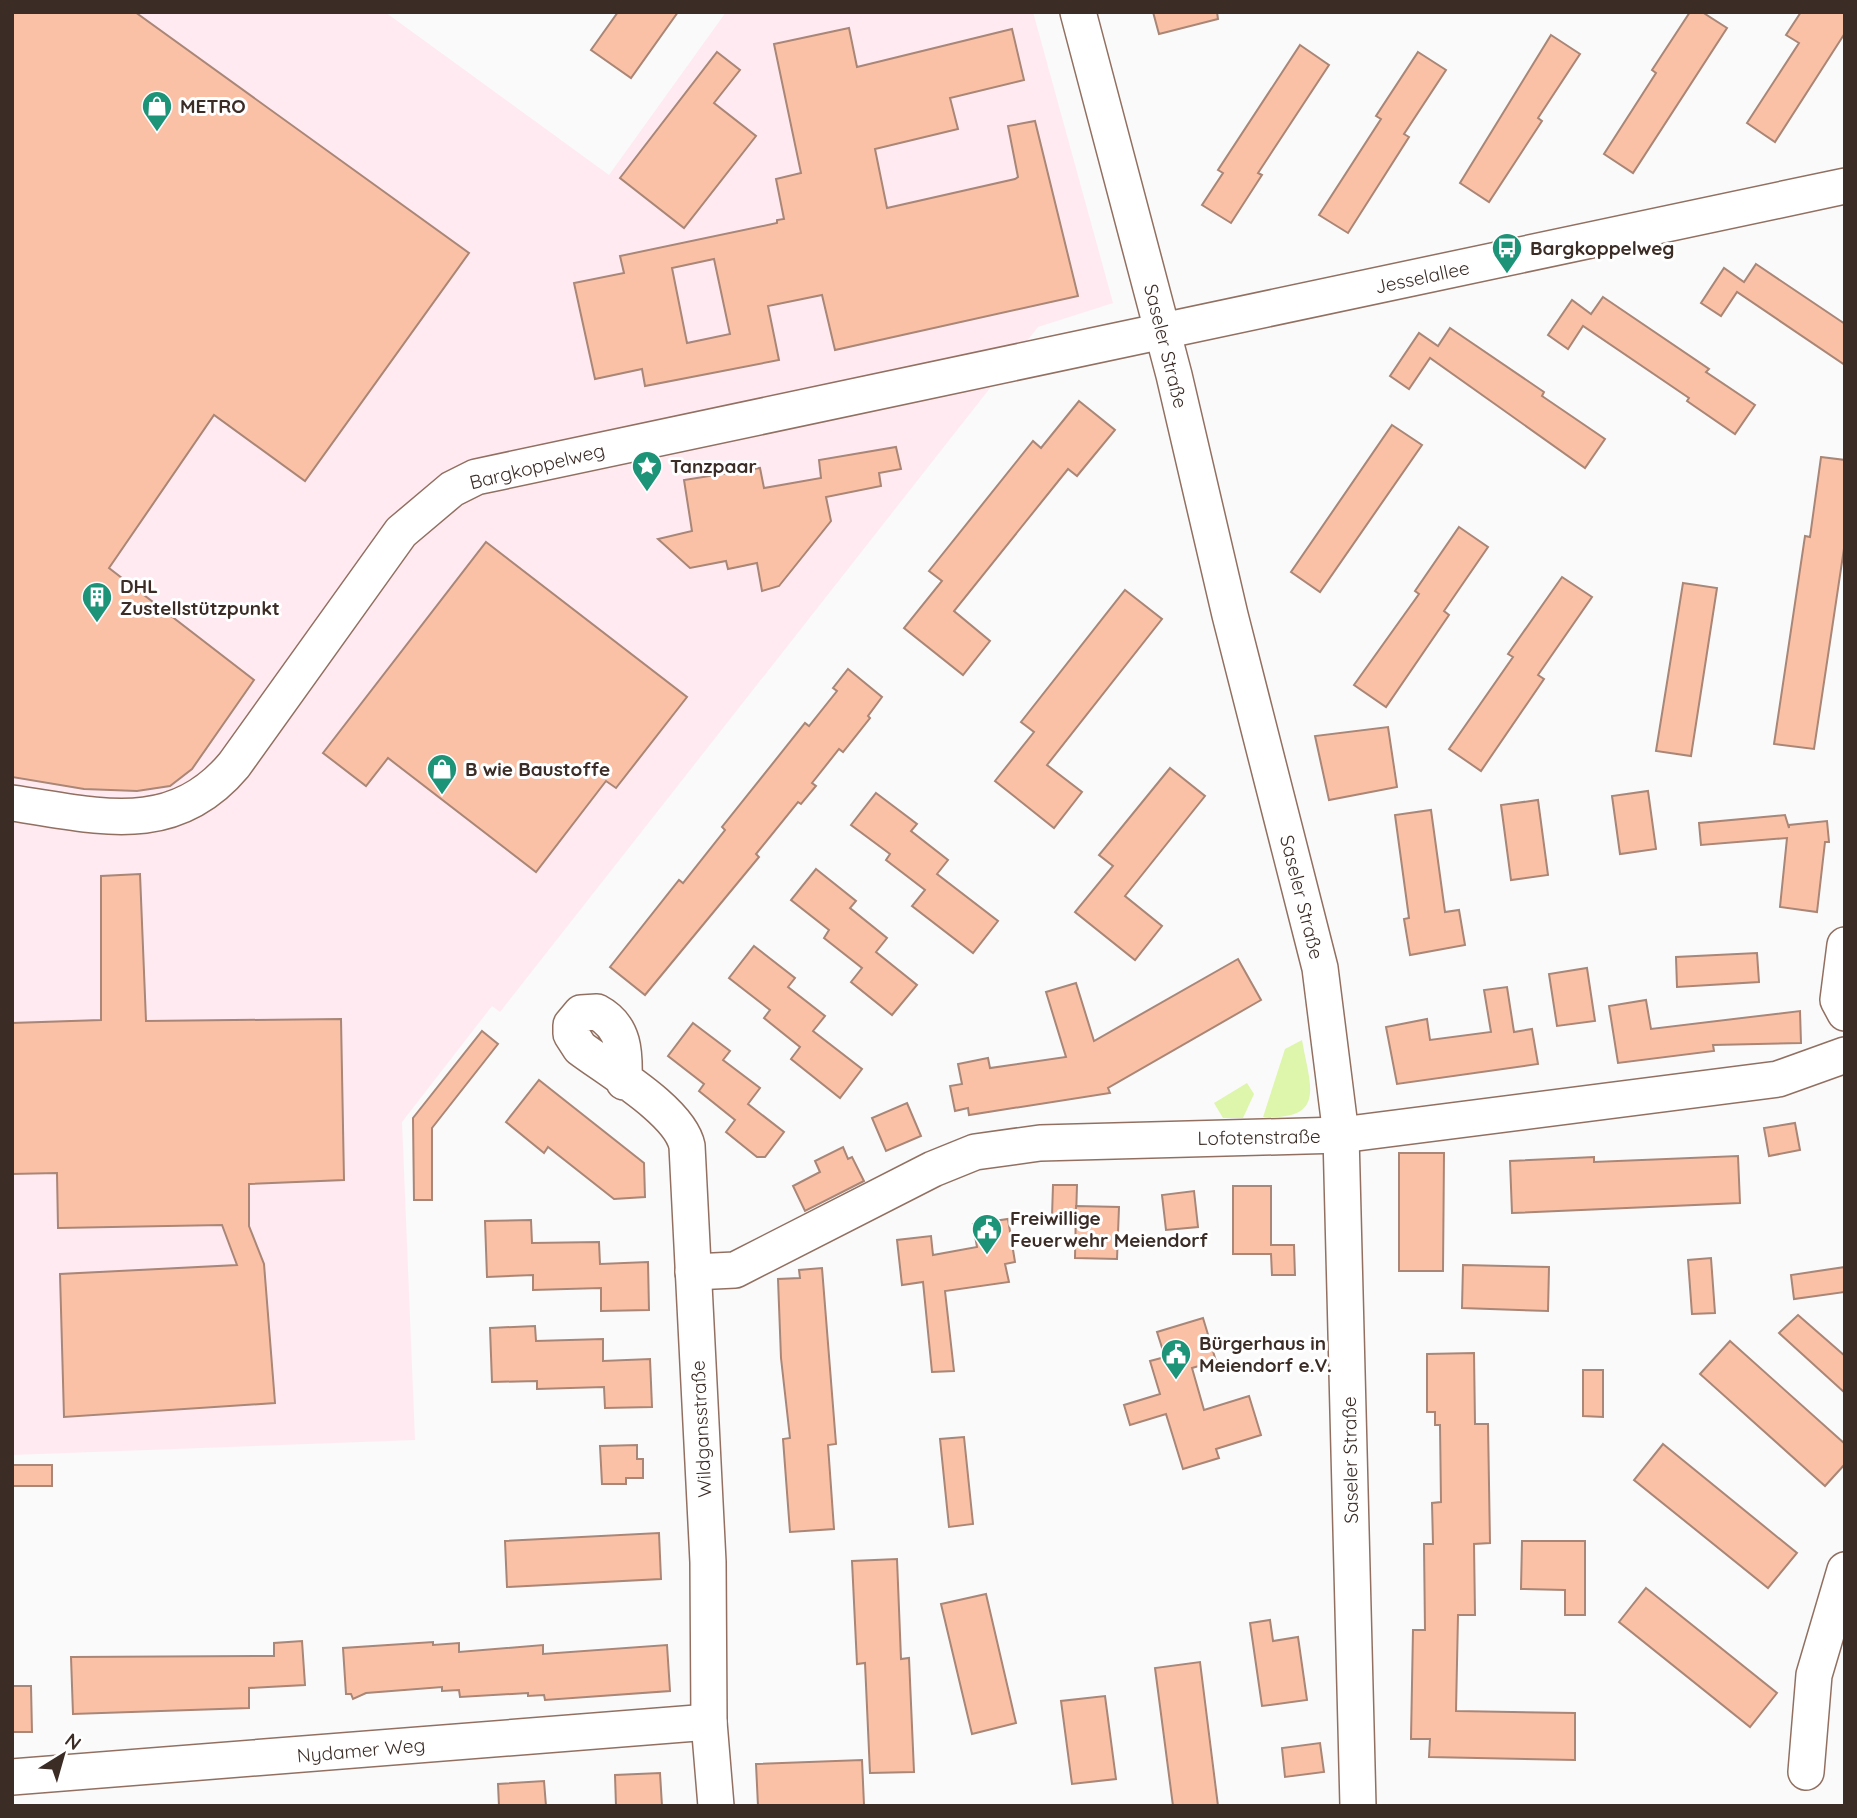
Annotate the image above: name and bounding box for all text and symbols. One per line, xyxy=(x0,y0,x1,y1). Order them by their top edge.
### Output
shop icon: METRO xyxy=(140,89,174,133)
place label: METRO xyxy=(180,94,246,118)
bus stop icon: Bargkoppelweg xyxy=(1490,231,1524,275)
place label: Bargkoppelweg xyxy=(1530,236,1674,260)
street label: Jesselallee xyxy=(1373,255,1471,299)
street label: Saseler Straße xyxy=(1139,281,1193,411)
street label: Bargkoppelweg xyxy=(467,438,607,494)
place icon: Tanzpaar xyxy=(630,449,664,493)
place label: Tanzpaar xyxy=(670,454,757,478)
place label: DHL Zustellstützpunkt xyxy=(120,574,280,620)
building icon: DHL Zustellstützpunkt xyxy=(80,580,114,624)
shop icon: B wie Baustoffe xyxy=(425,752,459,796)
place label: B wie Baustoffe xyxy=(465,757,610,781)
street label: Saseler Straße xyxy=(1275,832,1329,962)
street label: Lofotenstraße xyxy=(1197,1124,1321,1150)
place label: Freiwillige Feuerwehr Meiendorf xyxy=(1010,1206,1208,1252)
public building icon: Freiwillige Feuerwehr Meiendorf xyxy=(970,1212,1004,1256)
place label: Bürgerhaus in Meiendorf e.V. xyxy=(1199,1331,1332,1377)
public building icon: Bürgerhaus in Meiendorf e.V. xyxy=(1159,1337,1193,1381)
street label: Wildgansstraße xyxy=(685,1360,717,1498)
street label: Saseler Straße xyxy=(1337,1396,1363,1524)
north arrow xyxy=(28,1720,98,1790)
text: N xyxy=(60,1728,86,1755)
street label: Nydamer Weg xyxy=(296,1732,426,1768)

